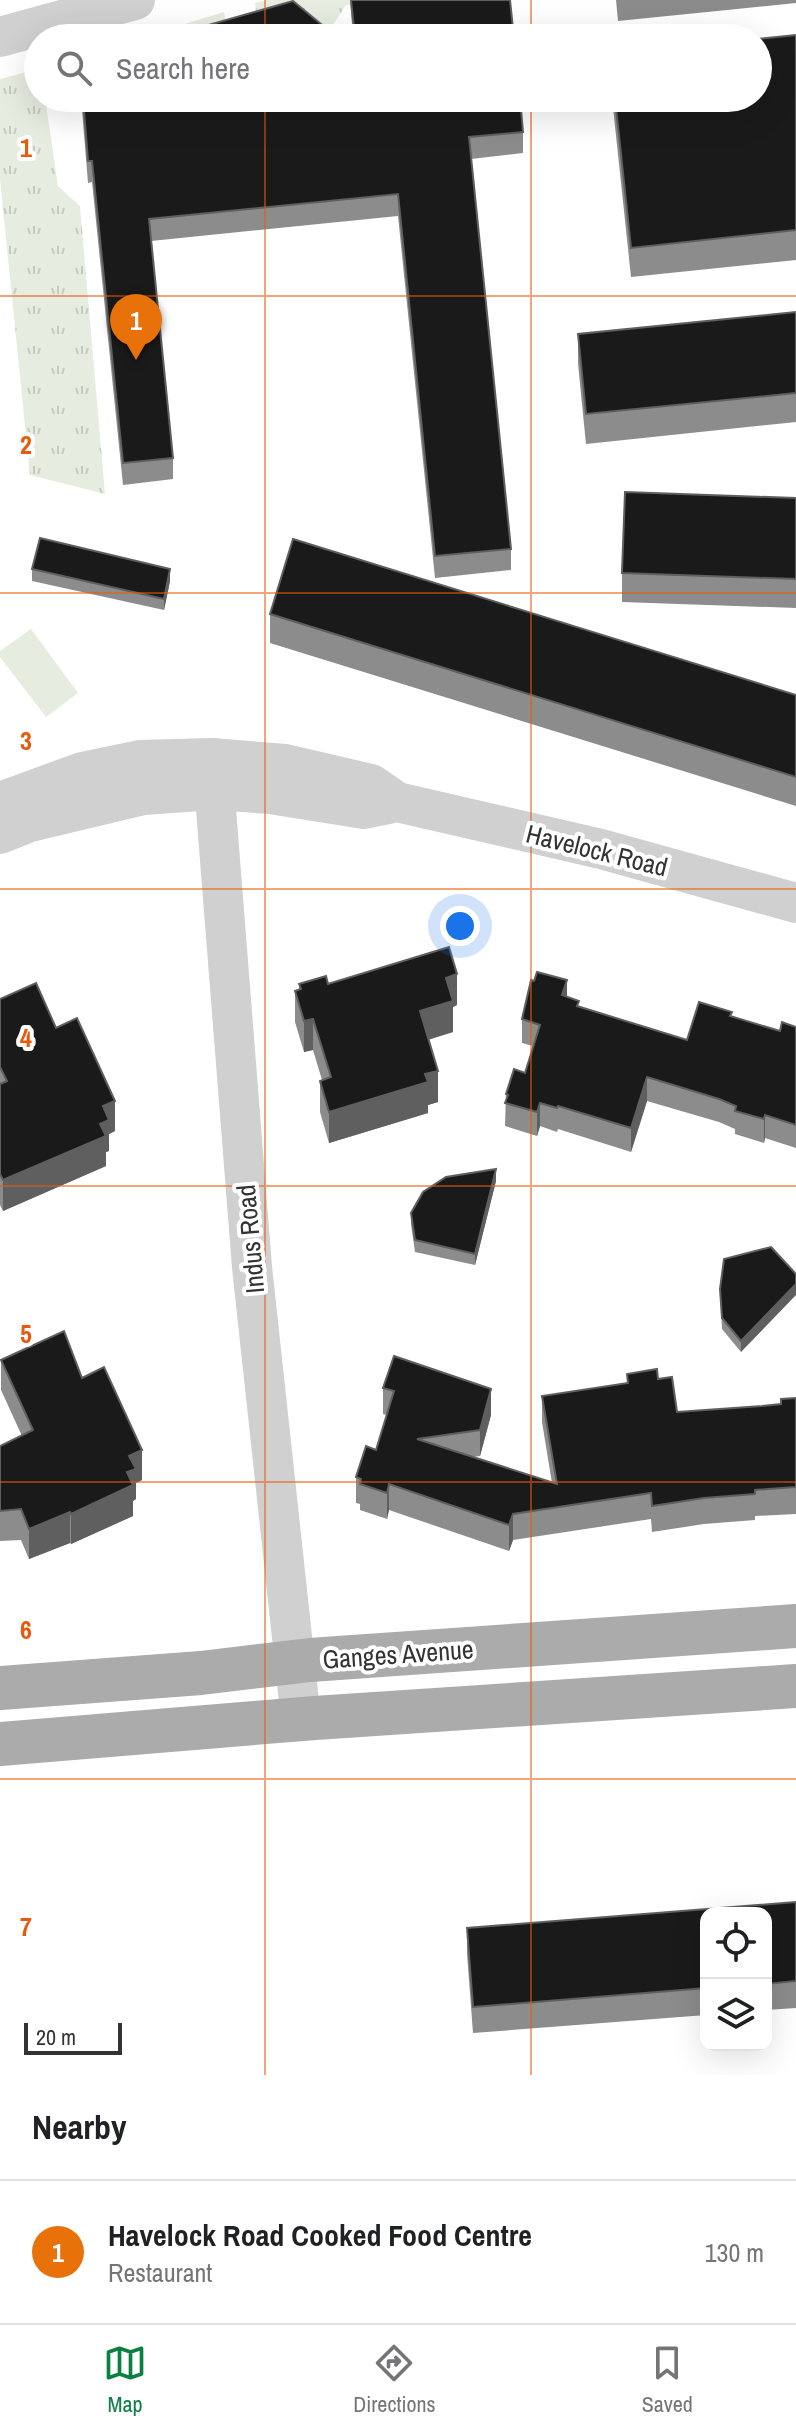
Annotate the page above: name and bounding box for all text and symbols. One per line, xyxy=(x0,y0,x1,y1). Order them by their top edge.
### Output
search box xyxy=(24,24,772,112)
icon: search xyxy=(52,46,96,90)
text: Search here xyxy=(116,48,250,88)
text: 1 xyxy=(20,130,32,165)
pin: 1 xyxy=(110,294,162,360)
text: 2 xyxy=(20,427,32,462)
text: 3 xyxy=(20,723,32,758)
street label: Havelock Road xyxy=(523,816,671,884)
your location xyxy=(440,906,480,946)
text: 4 xyxy=(20,1020,32,1055)
street label: Indus Road xyxy=(228,1183,272,1295)
text: 5 xyxy=(20,1316,32,1351)
text: 6 xyxy=(20,1612,32,1647)
street label: Ganges Avenue xyxy=(321,1631,475,1677)
map controls xyxy=(700,1907,772,2051)
button: locate xyxy=(700,1907,772,1979)
text: 7 xyxy=(20,1909,32,1944)
button: layers xyxy=(700,1979,772,2051)
scale bar xyxy=(24,2019,122,2055)
text: 20 m xyxy=(36,2022,76,2052)
text: Nearby xyxy=(32,2104,127,2150)
text: Havelock Road Cooked Food Centre xyxy=(108,2215,532,2255)
text: 1 xyxy=(52,2235,64,2270)
text: 130 m xyxy=(705,2235,764,2270)
text: Restaurant xyxy=(108,2255,212,2290)
tab: Map xyxy=(103,2341,147,2419)
tab: Directions xyxy=(353,2341,436,2419)
tab: Saved xyxy=(642,2341,693,2419)

